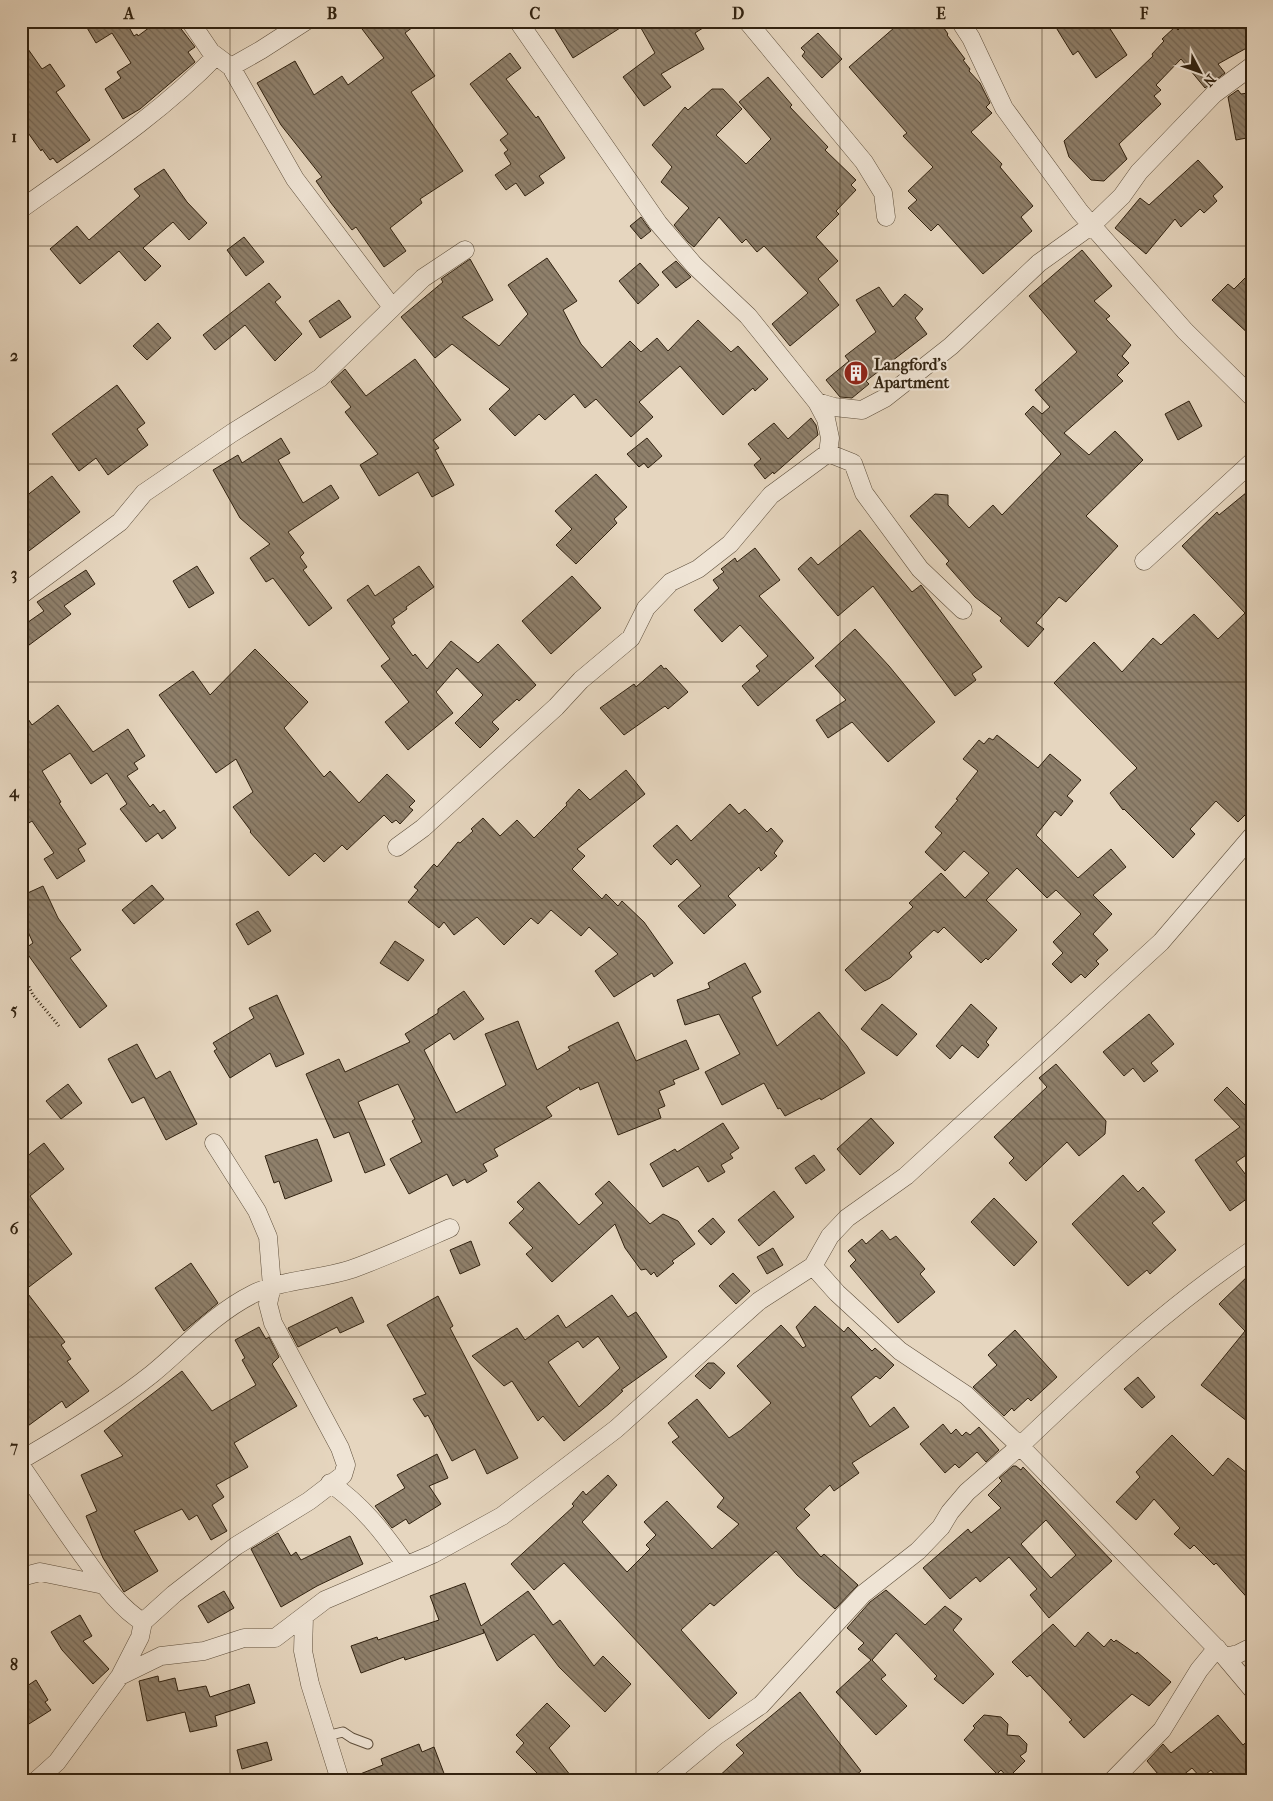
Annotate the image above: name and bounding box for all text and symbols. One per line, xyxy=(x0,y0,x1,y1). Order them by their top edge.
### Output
text: A xyxy=(123,4,135,23)
text: B xyxy=(327,4,337,23)
text: C xyxy=(530,4,541,23)
text: D xyxy=(732,4,744,23)
text: E xyxy=(936,4,946,23)
text: F xyxy=(1139,4,1149,23)
north arrow xyxy=(1176,48,1226,98)
text: N xyxy=(1199,71,1219,90)
text: 1 xyxy=(11,127,17,146)
text: 2 xyxy=(10,346,18,365)
place label: Langford's Apartment xyxy=(873,355,949,393)
building icon: Langford's Apartment xyxy=(843,360,869,386)
text: 3 xyxy=(11,564,17,584)
text: 4 xyxy=(8,782,20,802)
text: 5 xyxy=(11,1000,18,1019)
text: 6 xyxy=(10,1219,19,1238)
text: 7 xyxy=(9,1437,18,1456)
text: 8 xyxy=(10,1655,18,1674)

